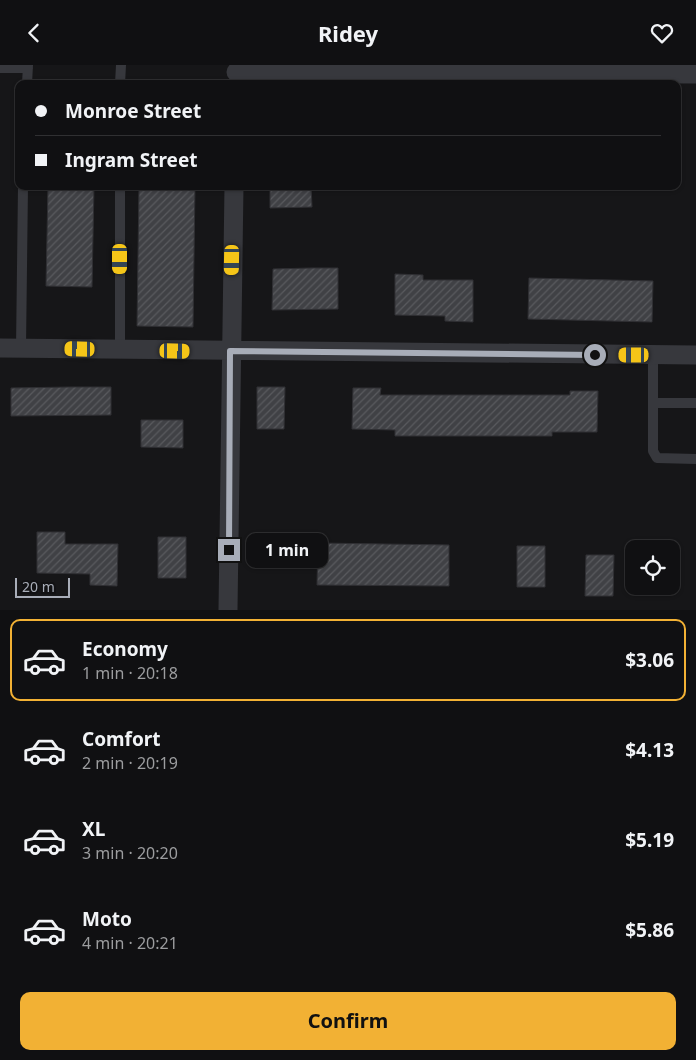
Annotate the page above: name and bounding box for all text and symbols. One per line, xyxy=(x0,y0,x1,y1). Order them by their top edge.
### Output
text: Ridey xyxy=(318,18,378,48)
icon: back xyxy=(20,19,48,47)
icon: heart xyxy=(648,19,676,47)
text: Monroe Street xyxy=(65,98,201,124)
text: Ingram Street xyxy=(65,147,197,173)
car xyxy=(112,244,127,274)
car xyxy=(224,245,239,275)
car xyxy=(64,341,95,357)
car xyxy=(159,343,190,359)
route start xyxy=(584,344,606,366)
car xyxy=(619,348,649,363)
callout: 1 min xyxy=(246,533,329,567)
route end xyxy=(218,539,240,561)
text: 1 min xyxy=(265,539,309,561)
map controls xyxy=(625,540,680,595)
button: locate xyxy=(625,540,680,595)
scale bar xyxy=(15,575,70,598)
text: 20 m xyxy=(22,577,55,596)
text: Economy xyxy=(82,636,168,662)
icon: car xyxy=(22,638,67,683)
text: $3.06 xyxy=(625,647,674,673)
text: 1 min · 20:18 xyxy=(82,662,178,684)
text: Comfort xyxy=(82,726,161,752)
icon: car xyxy=(22,728,67,773)
text: $4.13 xyxy=(625,737,674,763)
text: 2 min · 20:19 xyxy=(82,752,178,774)
text: XL xyxy=(82,816,105,842)
icon: car xyxy=(22,818,67,863)
text: $5.19 xyxy=(625,827,674,853)
text: 3 min · 20:20 xyxy=(82,842,178,864)
text: Moto xyxy=(82,906,132,932)
icon: car xyxy=(22,908,67,953)
text: $5.86 xyxy=(625,917,674,943)
text: 4 min · 20:21 xyxy=(82,932,178,954)
button: Confirm xyxy=(20,992,676,1050)

